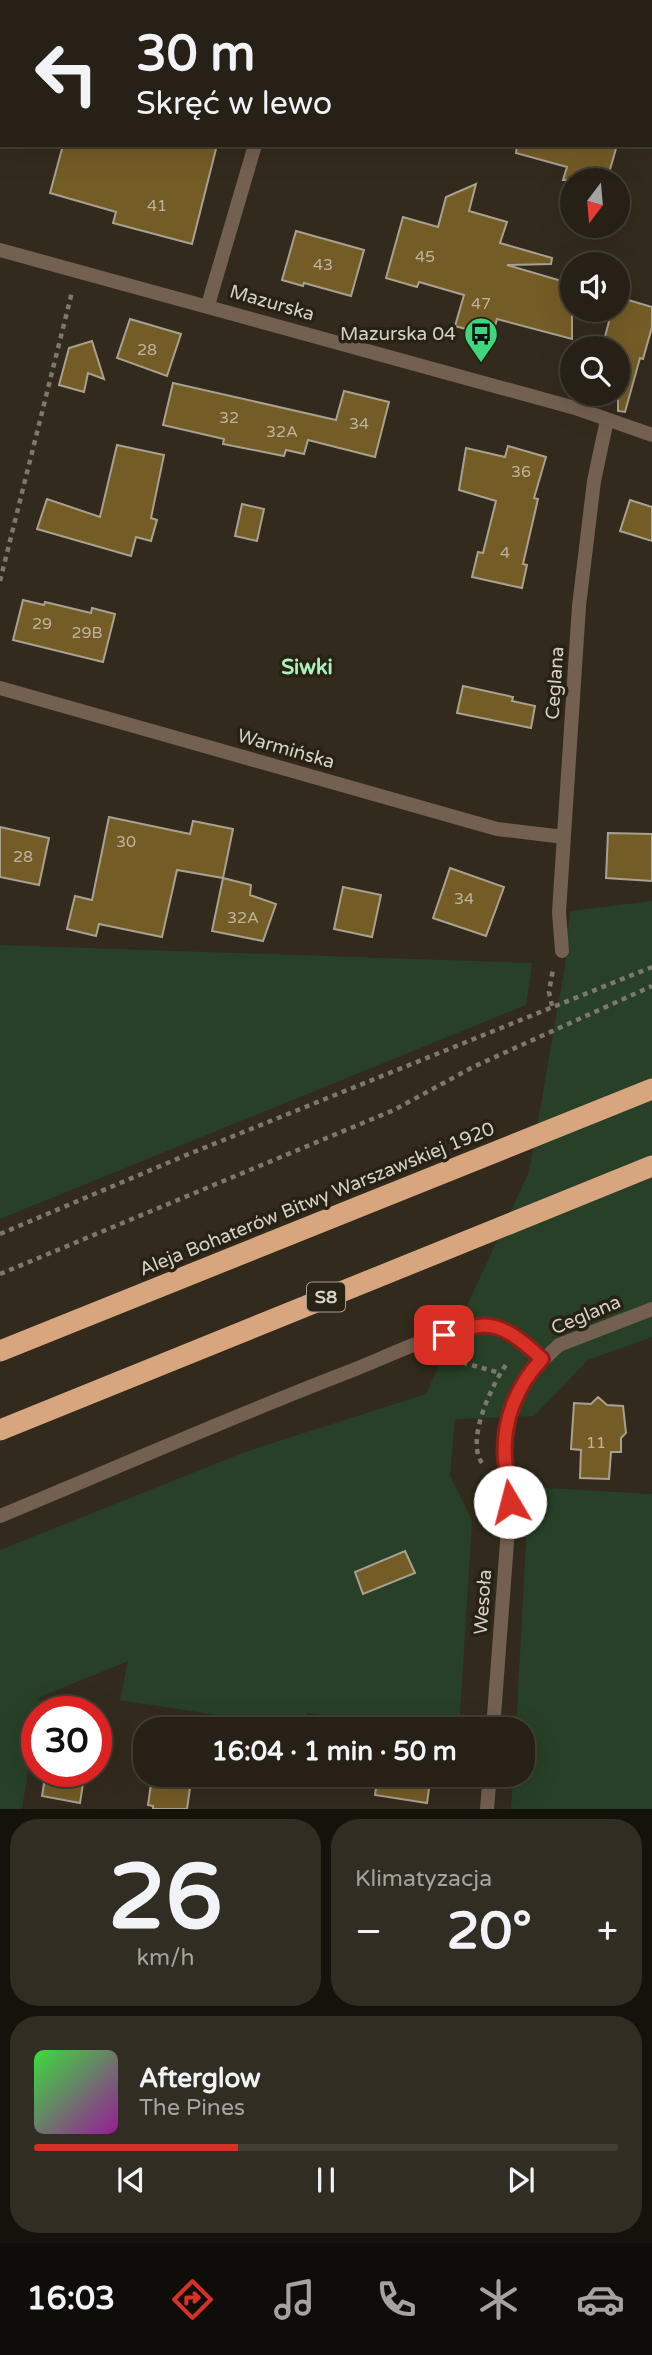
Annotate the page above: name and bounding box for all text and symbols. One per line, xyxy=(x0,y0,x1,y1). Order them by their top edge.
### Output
text: 30 m xyxy=(136,25,255,84)
icon: left xyxy=(21,28,112,119)
text: Skręć w lewo xyxy=(136,85,332,123)
north arrow xyxy=(560,168,630,238)
map controls xyxy=(560,168,630,406)
house number: 41 xyxy=(147,196,167,216)
house number: 45 xyxy=(415,247,435,267)
button: sound xyxy=(560,252,630,322)
house number: 43 xyxy=(313,255,333,275)
street label: Mazurska xyxy=(227,280,317,326)
house number: 47 xyxy=(471,294,491,314)
bus stop icon: Mazurska 04 xyxy=(462,315,500,364)
place label: Mazurska 04 xyxy=(340,323,456,345)
button: search xyxy=(560,336,630,406)
house number: 28 xyxy=(137,340,157,360)
house number: 32 xyxy=(219,408,239,428)
house number: 34 xyxy=(349,414,369,434)
house number: 32A xyxy=(266,422,298,442)
house number: 36 xyxy=(511,462,531,482)
house number: 4 xyxy=(500,543,510,563)
house number: 29 xyxy=(32,614,52,634)
house number: 29B xyxy=(71,623,103,643)
street label: Ceglana xyxy=(541,646,569,720)
district label: Siwki xyxy=(281,655,333,680)
street label: Warmińska xyxy=(235,725,337,773)
house number: 30 xyxy=(116,832,136,852)
house number: 28 xyxy=(13,847,33,867)
house number: 34 xyxy=(454,889,474,909)
house number: 32A xyxy=(227,908,259,928)
street label: Aleja Bohaterów Bitwy Warszawskiej 1920 xyxy=(136,1117,498,1281)
road number: S8 xyxy=(307,1282,345,1312)
street label: Ceglana xyxy=(548,1291,624,1339)
pin xyxy=(414,1305,474,1365)
icon: arrive xyxy=(425,1316,463,1354)
house number: 11 xyxy=(586,1433,606,1453)
position arrow xyxy=(473,1465,547,1539)
street label: Wesoła xyxy=(470,1569,496,1635)
speed limit sign: 30 xyxy=(21,1696,112,1787)
text: 16:04 · 1 min · 50 m xyxy=(211,1736,457,1767)
text: 26 xyxy=(108,1843,223,1953)
text: Klimatyzacja xyxy=(355,1865,492,1893)
text: 20° xyxy=(447,1900,532,1963)
text: − xyxy=(355,1909,382,1955)
text: + xyxy=(597,1909,618,1955)
text: km/h xyxy=(137,1944,194,1972)
text: Afterglow xyxy=(139,2063,261,2094)
text: The Pines xyxy=(139,2094,245,2122)
icon: previous xyxy=(112,2161,150,2199)
icon: pause xyxy=(307,2161,345,2199)
icon: next xyxy=(502,2161,540,2199)
icon: directions xyxy=(168,2275,217,2324)
icon: music xyxy=(270,2275,319,2324)
icon: phone xyxy=(372,2275,421,2324)
icon: climate xyxy=(474,2275,523,2324)
icon: car xyxy=(576,2275,625,2324)
text: 16:03 xyxy=(27,2280,115,2318)

